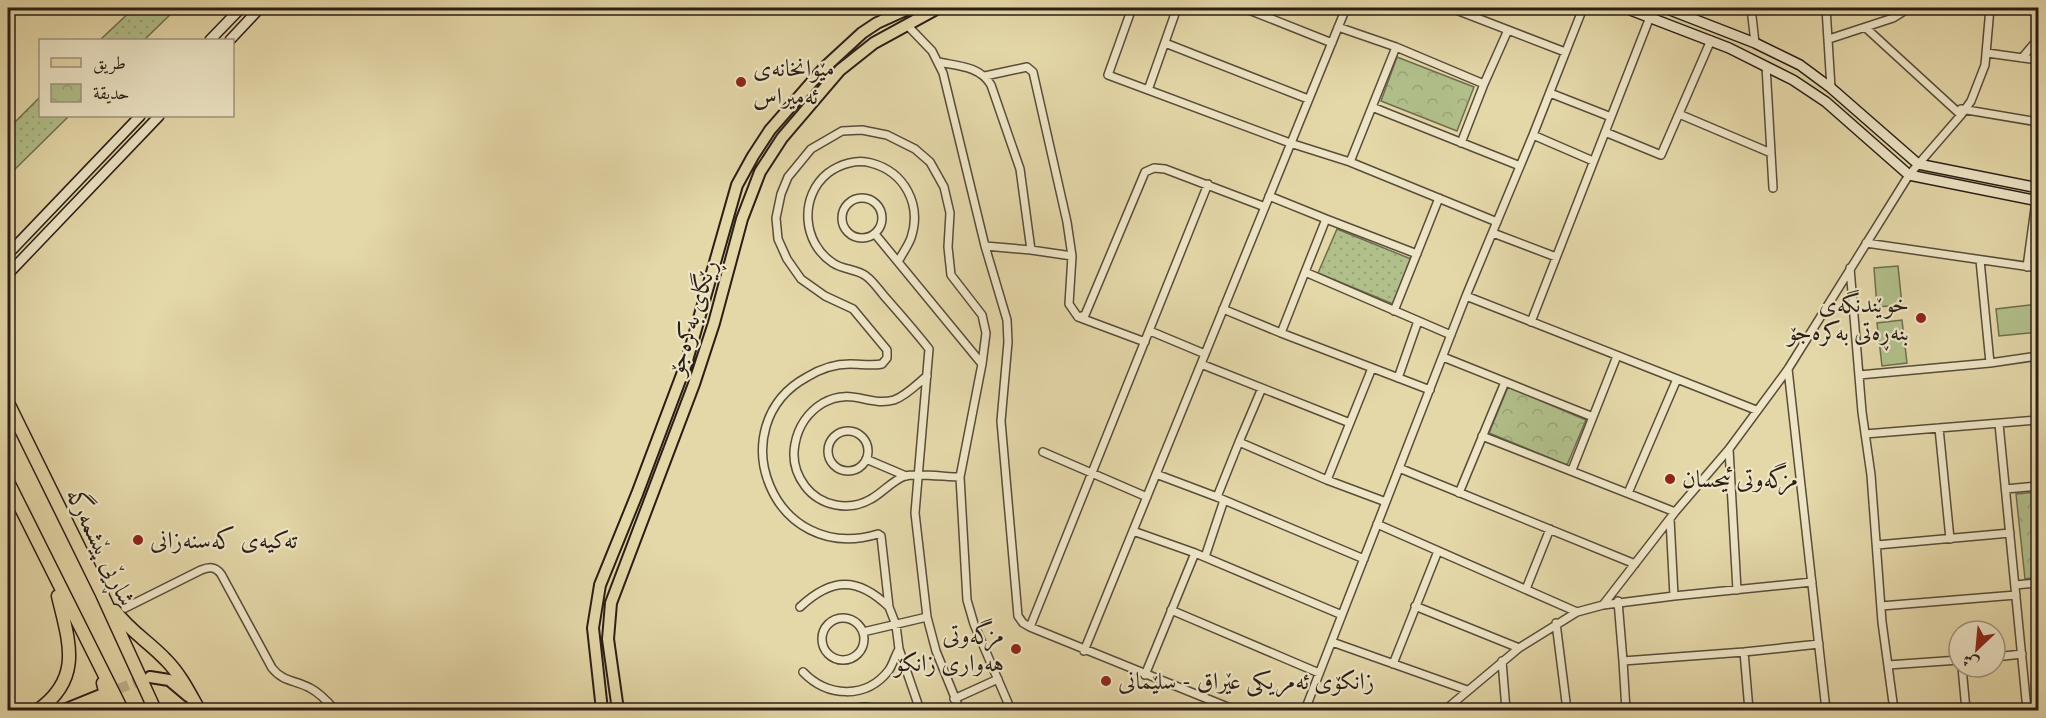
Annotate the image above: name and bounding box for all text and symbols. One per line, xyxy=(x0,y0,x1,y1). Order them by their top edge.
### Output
legend xyxy=(39,39,234,117)
text: طريق xyxy=(93,52,126,75)
place label: مێوانخانەی ئەمیراس xyxy=(753,53,835,111)
marker: مێوانخانەی ئەمیراس xyxy=(734,75,748,89)
text: حديقة xyxy=(93,82,129,104)
street label: ڕێگای بەکرەجۆ xyxy=(660,256,728,381)
place label: خوێندنگەی بنەڕەتی بەکرەجۆ xyxy=(1786,289,1909,351)
marker: خوێندنگەی بنەڕەتی بەکرەجۆ xyxy=(1914,311,1928,325)
place label: مزگەوتی ئیحسان xyxy=(1682,462,1798,496)
marker: مزگەوتی ئیحسان xyxy=(1663,472,1677,486)
street label: شاڕێی پێشمەرگە xyxy=(56,482,144,613)
place label: تەکیەی کەسنەزانی xyxy=(150,525,298,555)
marker: تەکیەی کەسنەزانی xyxy=(131,533,145,547)
place label: مزگەوتی هەواری زانکۆ xyxy=(892,618,1004,678)
north arrow xyxy=(1947,619,2007,679)
marker: مزگەوتی هەواری زانکۆ xyxy=(1009,642,1023,656)
text: ش xyxy=(1959,650,1982,674)
place label: زانکۆی ئەمریکی عێراق - سلێمانی xyxy=(1118,666,1374,698)
marker: زانکۆی ئەمریکی عێراق - سلێمانی xyxy=(1099,674,1113,688)

